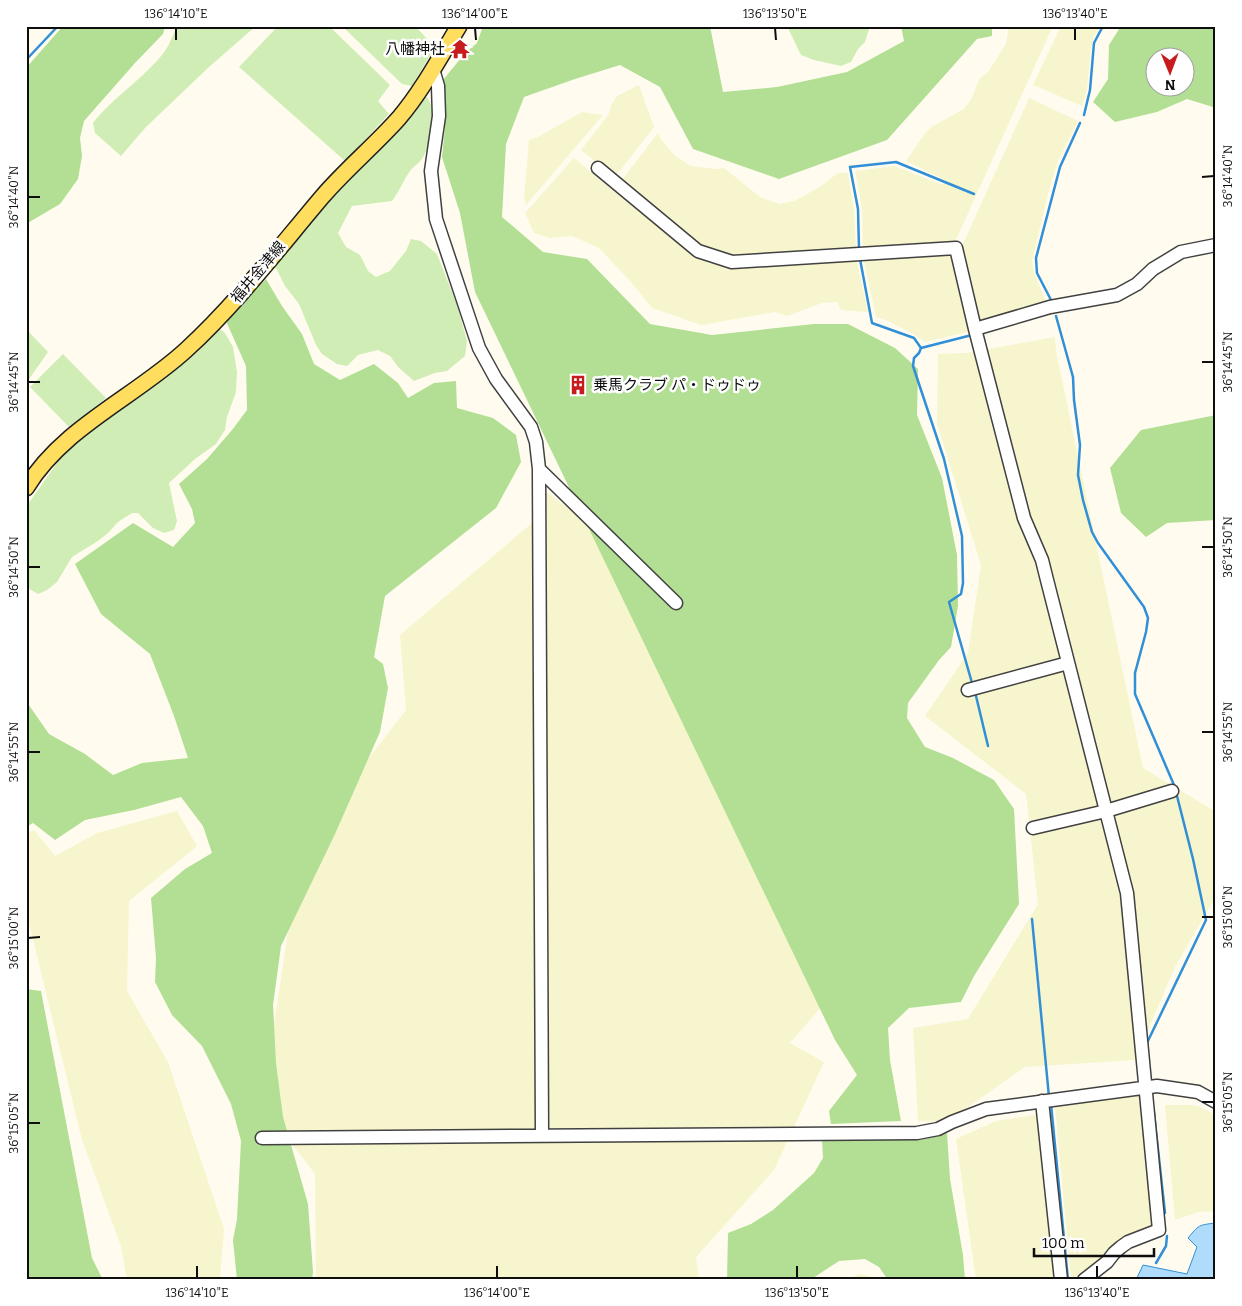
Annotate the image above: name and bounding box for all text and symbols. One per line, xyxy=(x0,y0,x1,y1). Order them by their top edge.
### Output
text: 136°14'10"E xyxy=(144,7,208,21)
text: 136°14'00"E xyxy=(442,7,508,21)
text: 136°13'50"E xyxy=(743,7,807,21)
text: 136°13'40"E xyxy=(1043,7,1107,21)
temple icon: 八幡神社 xyxy=(449,38,471,60)
place label: 八幡神社 xyxy=(385,40,445,58)
north arrow xyxy=(1144,48,1194,98)
text: N xyxy=(1164,76,1176,93)
text: 36°14'40"N xyxy=(1221,144,1235,207)
text: 36°14'40"N xyxy=(7,165,21,228)
street label: 福井金津線 xyxy=(227,237,289,307)
text: 36°14'45"N xyxy=(1221,331,1235,393)
text: 36°14'45"N xyxy=(7,351,21,413)
building icon: 乗馬クラブ パ・ドゥドゥ xyxy=(567,374,589,396)
place label: 乗馬クラブ パ・ドゥドゥ xyxy=(593,376,761,394)
text: 36°14'50"N xyxy=(1221,516,1235,578)
text: 36°14'50"N xyxy=(7,536,21,598)
text: 36°14'55"N xyxy=(1221,701,1235,762)
text: 36°14'55"N xyxy=(7,721,21,782)
text: 36°15'00"N xyxy=(1221,885,1235,948)
text: 36°15'00"N xyxy=(7,906,21,969)
text: 36°15'05"N xyxy=(1221,1071,1235,1133)
text: 36°15'05"N xyxy=(7,1092,21,1154)
scale bar xyxy=(1034,1226,1154,1258)
text: 100 m xyxy=(1042,1234,1085,1252)
text: 136°14'10"E xyxy=(165,1286,229,1300)
text: 136°14'00"E xyxy=(464,1286,530,1300)
text: 136°13'50"E xyxy=(765,1286,829,1300)
text: 136°13'40"E xyxy=(1065,1286,1129,1300)

